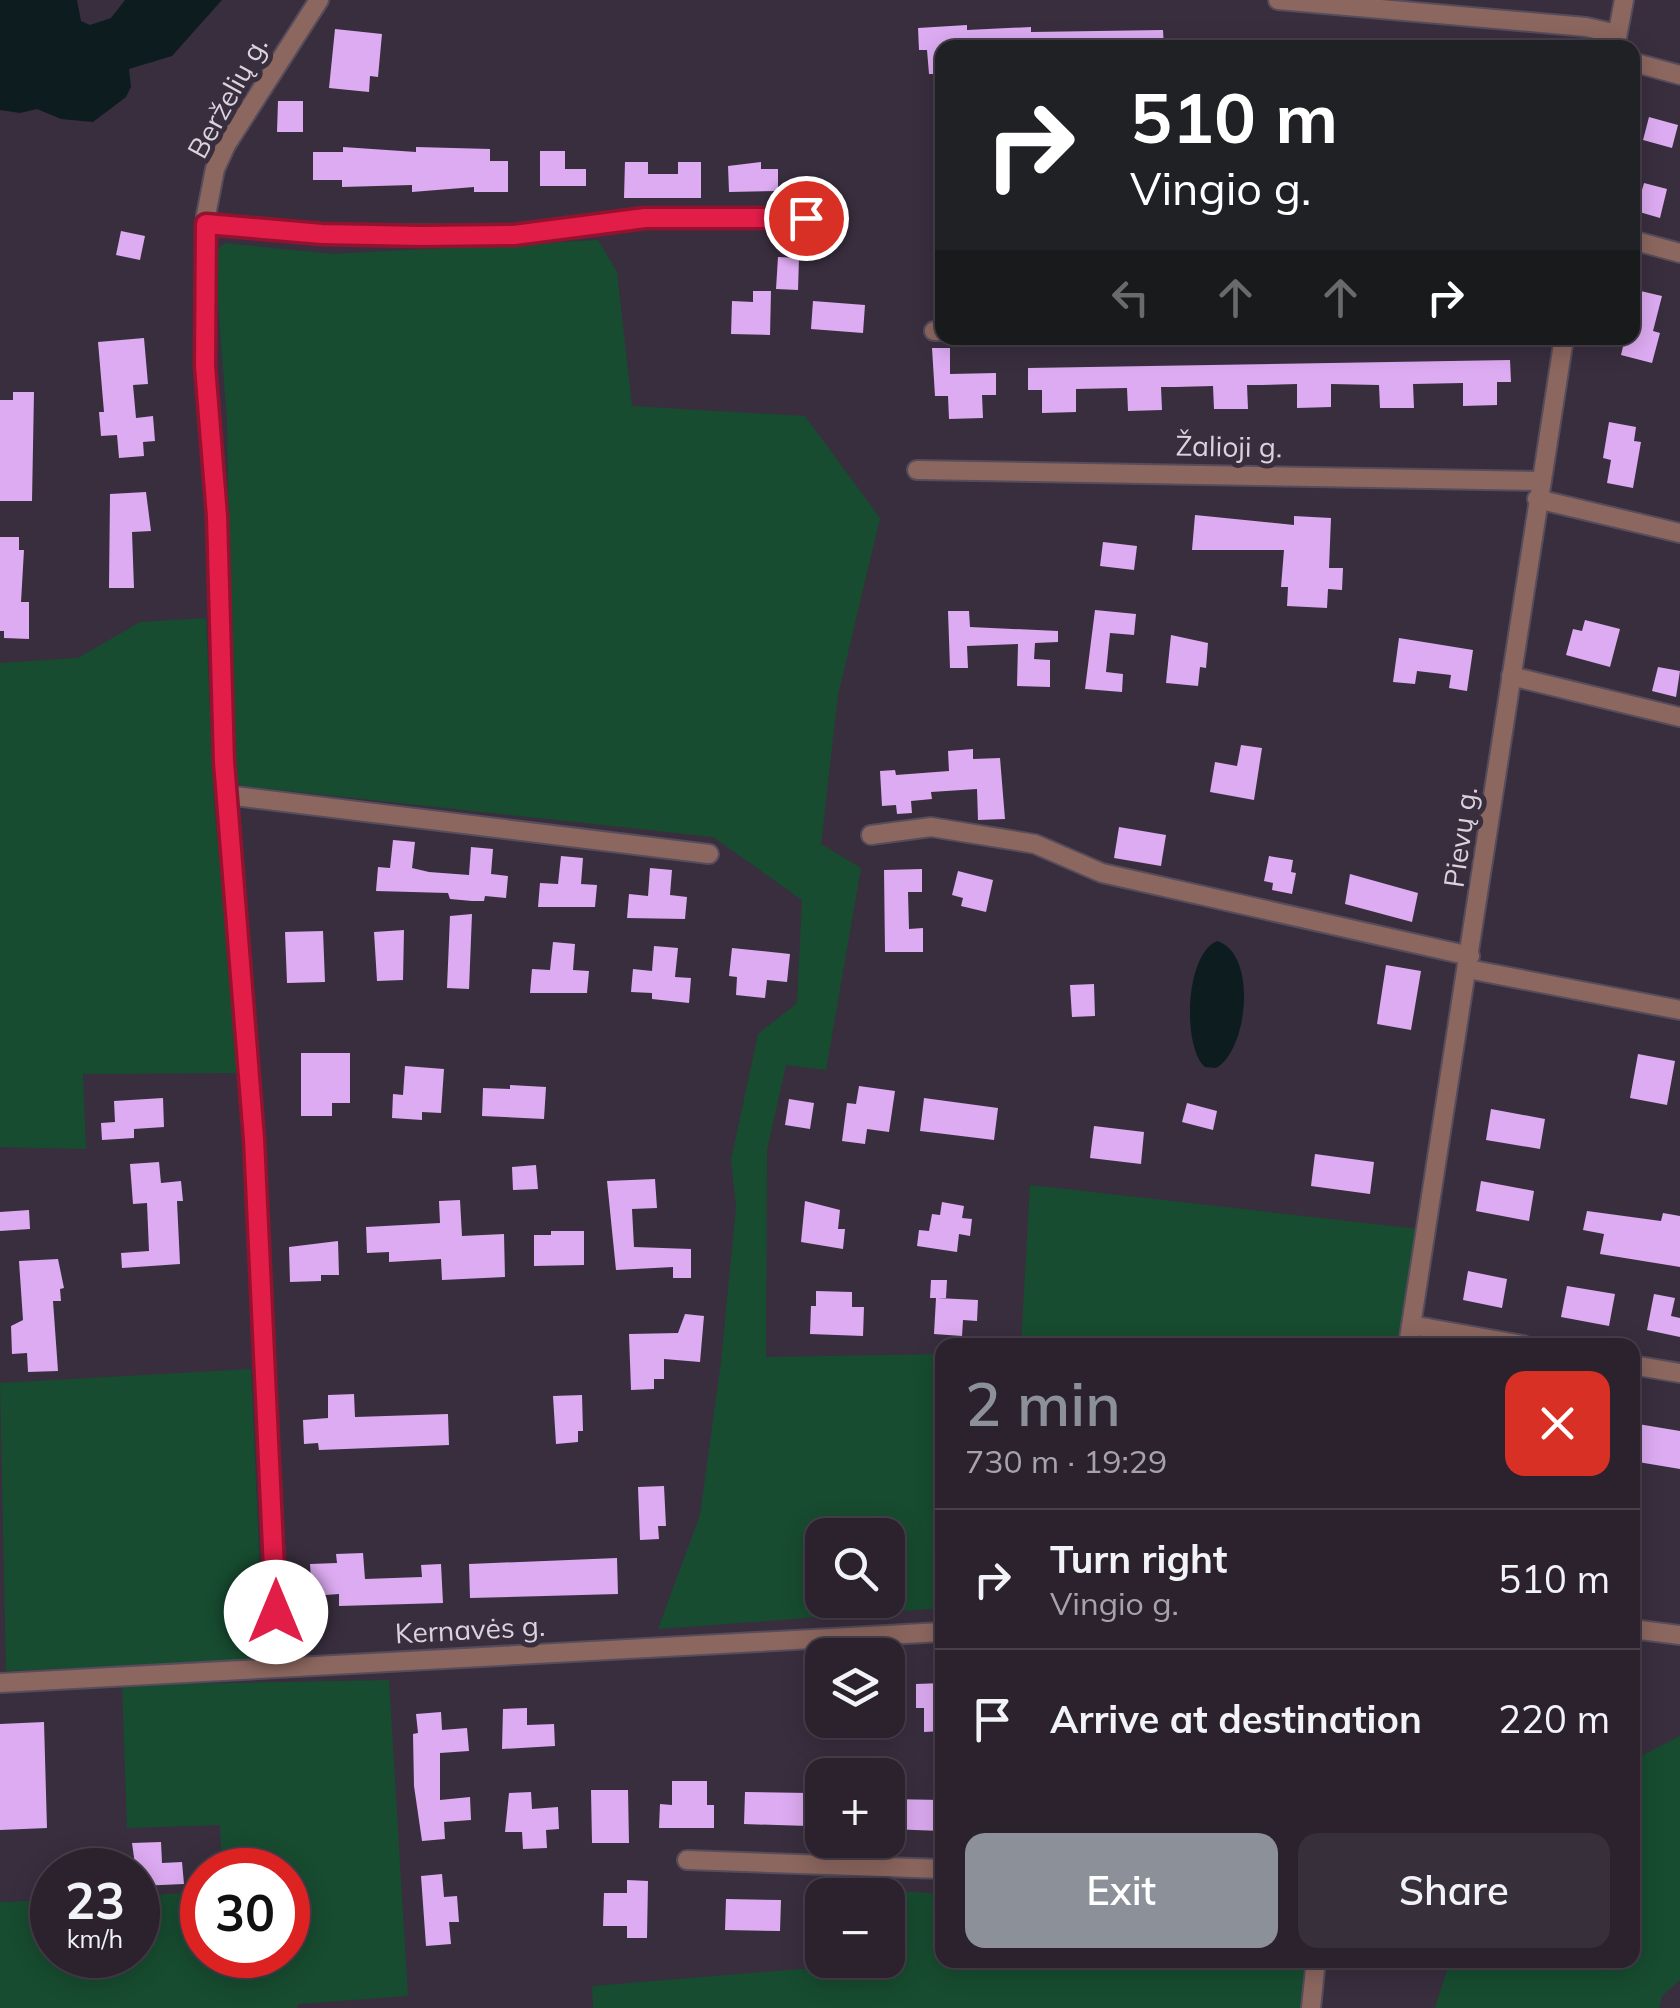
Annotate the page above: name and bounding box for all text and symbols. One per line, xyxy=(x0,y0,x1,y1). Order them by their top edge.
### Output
street label: Berželių g. xyxy=(179,30,275,164)
text: 510 m xyxy=(1130,73,1338,161)
icon: right xyxy=(965,80,1095,210)
text: Vingio g. xyxy=(1130,160,1311,216)
pin xyxy=(764,176,849,261)
icon: arrive xyxy=(779,191,834,246)
icon: left xyxy=(1103,270,1158,325)
icon: ahead xyxy=(1208,270,1263,325)
icon: ahead xyxy=(1313,270,1368,325)
icon: right xyxy=(1418,270,1473,325)
street label: Žalioji g. xyxy=(1175,428,1283,464)
street label: Pievų g. xyxy=(1436,784,1484,890)
text: 2 min xyxy=(965,1366,1121,1441)
button: close xyxy=(1505,1371,1610,1476)
text: 730 m · 19:29 xyxy=(965,1441,1167,1481)
map controls xyxy=(805,1518,905,1978)
button: search xyxy=(805,1518,905,1618)
text: Turn right xyxy=(1050,1535,1227,1583)
icon: right xyxy=(965,1552,1020,1607)
text: 510 m xyxy=(1498,1555,1610,1603)
position arrow xyxy=(224,1560,328,1664)
text: Vingio g. xyxy=(1050,1583,1179,1623)
street label: Kernavės g. xyxy=(394,1608,546,1650)
button: layers xyxy=(805,1638,905,1738)
icon: arrive xyxy=(965,1692,1020,1747)
text: Arrive at destination xyxy=(1050,1695,1422,1743)
text: 220 m xyxy=(1498,1695,1610,1743)
button: + xyxy=(805,1758,905,1858)
button: Exit xyxy=(965,1833,1278,1948)
button: Share xyxy=(1298,1833,1610,1948)
speed limit sign: 30 xyxy=(180,1848,310,1978)
text: 23 xyxy=(65,1869,125,1932)
button: − xyxy=(805,1878,905,1978)
text: km/h xyxy=(67,1923,123,1954)

